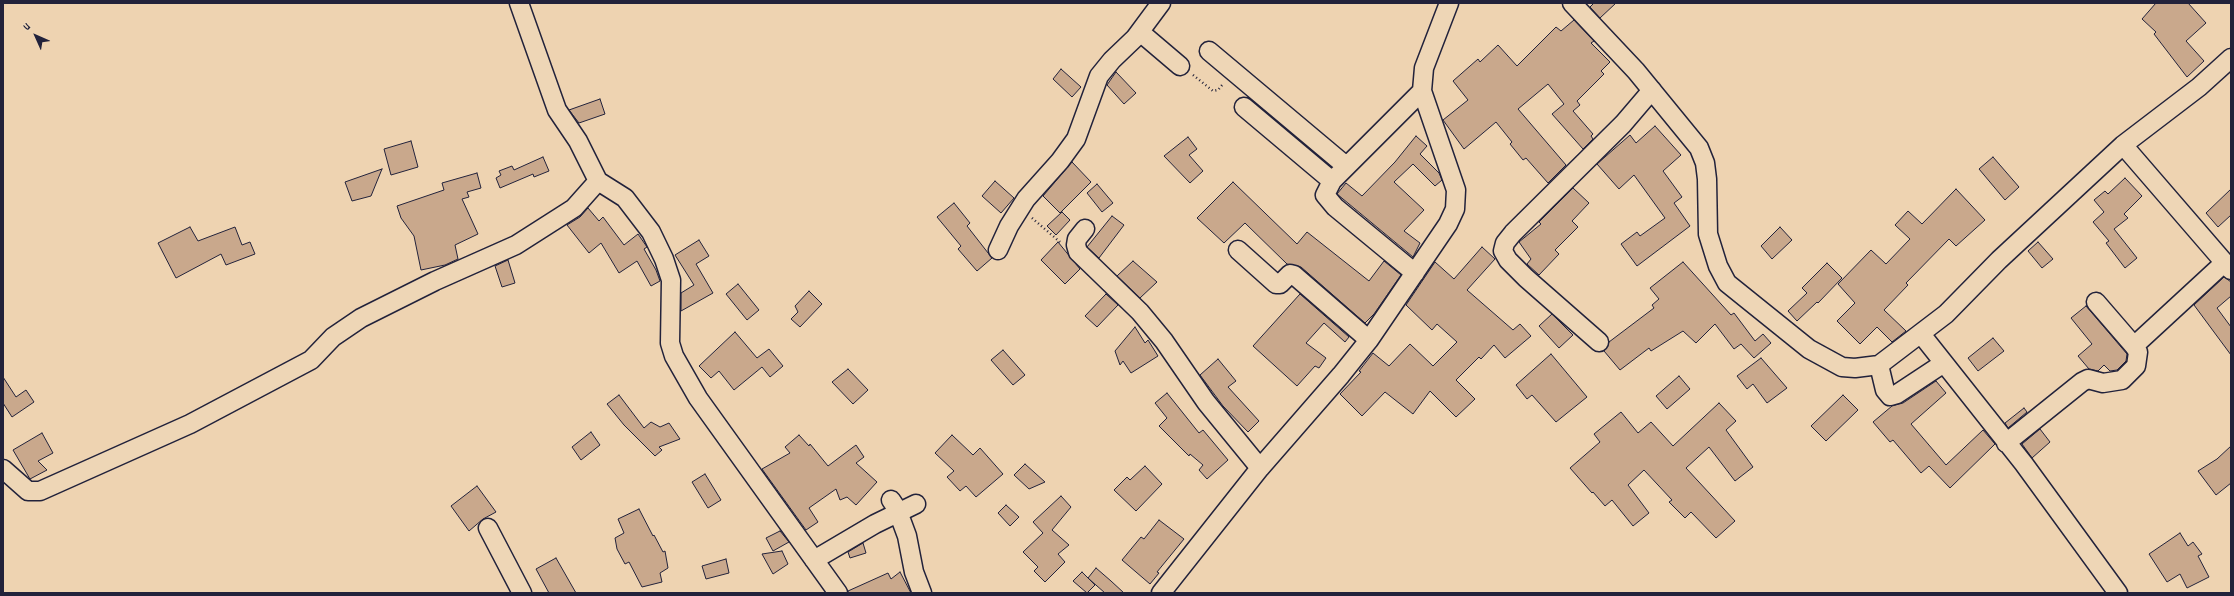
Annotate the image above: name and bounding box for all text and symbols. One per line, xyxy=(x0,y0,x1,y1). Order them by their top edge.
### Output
north arrow xyxy=(16,16,56,56)
text: U xyxy=(20,20,35,35)

